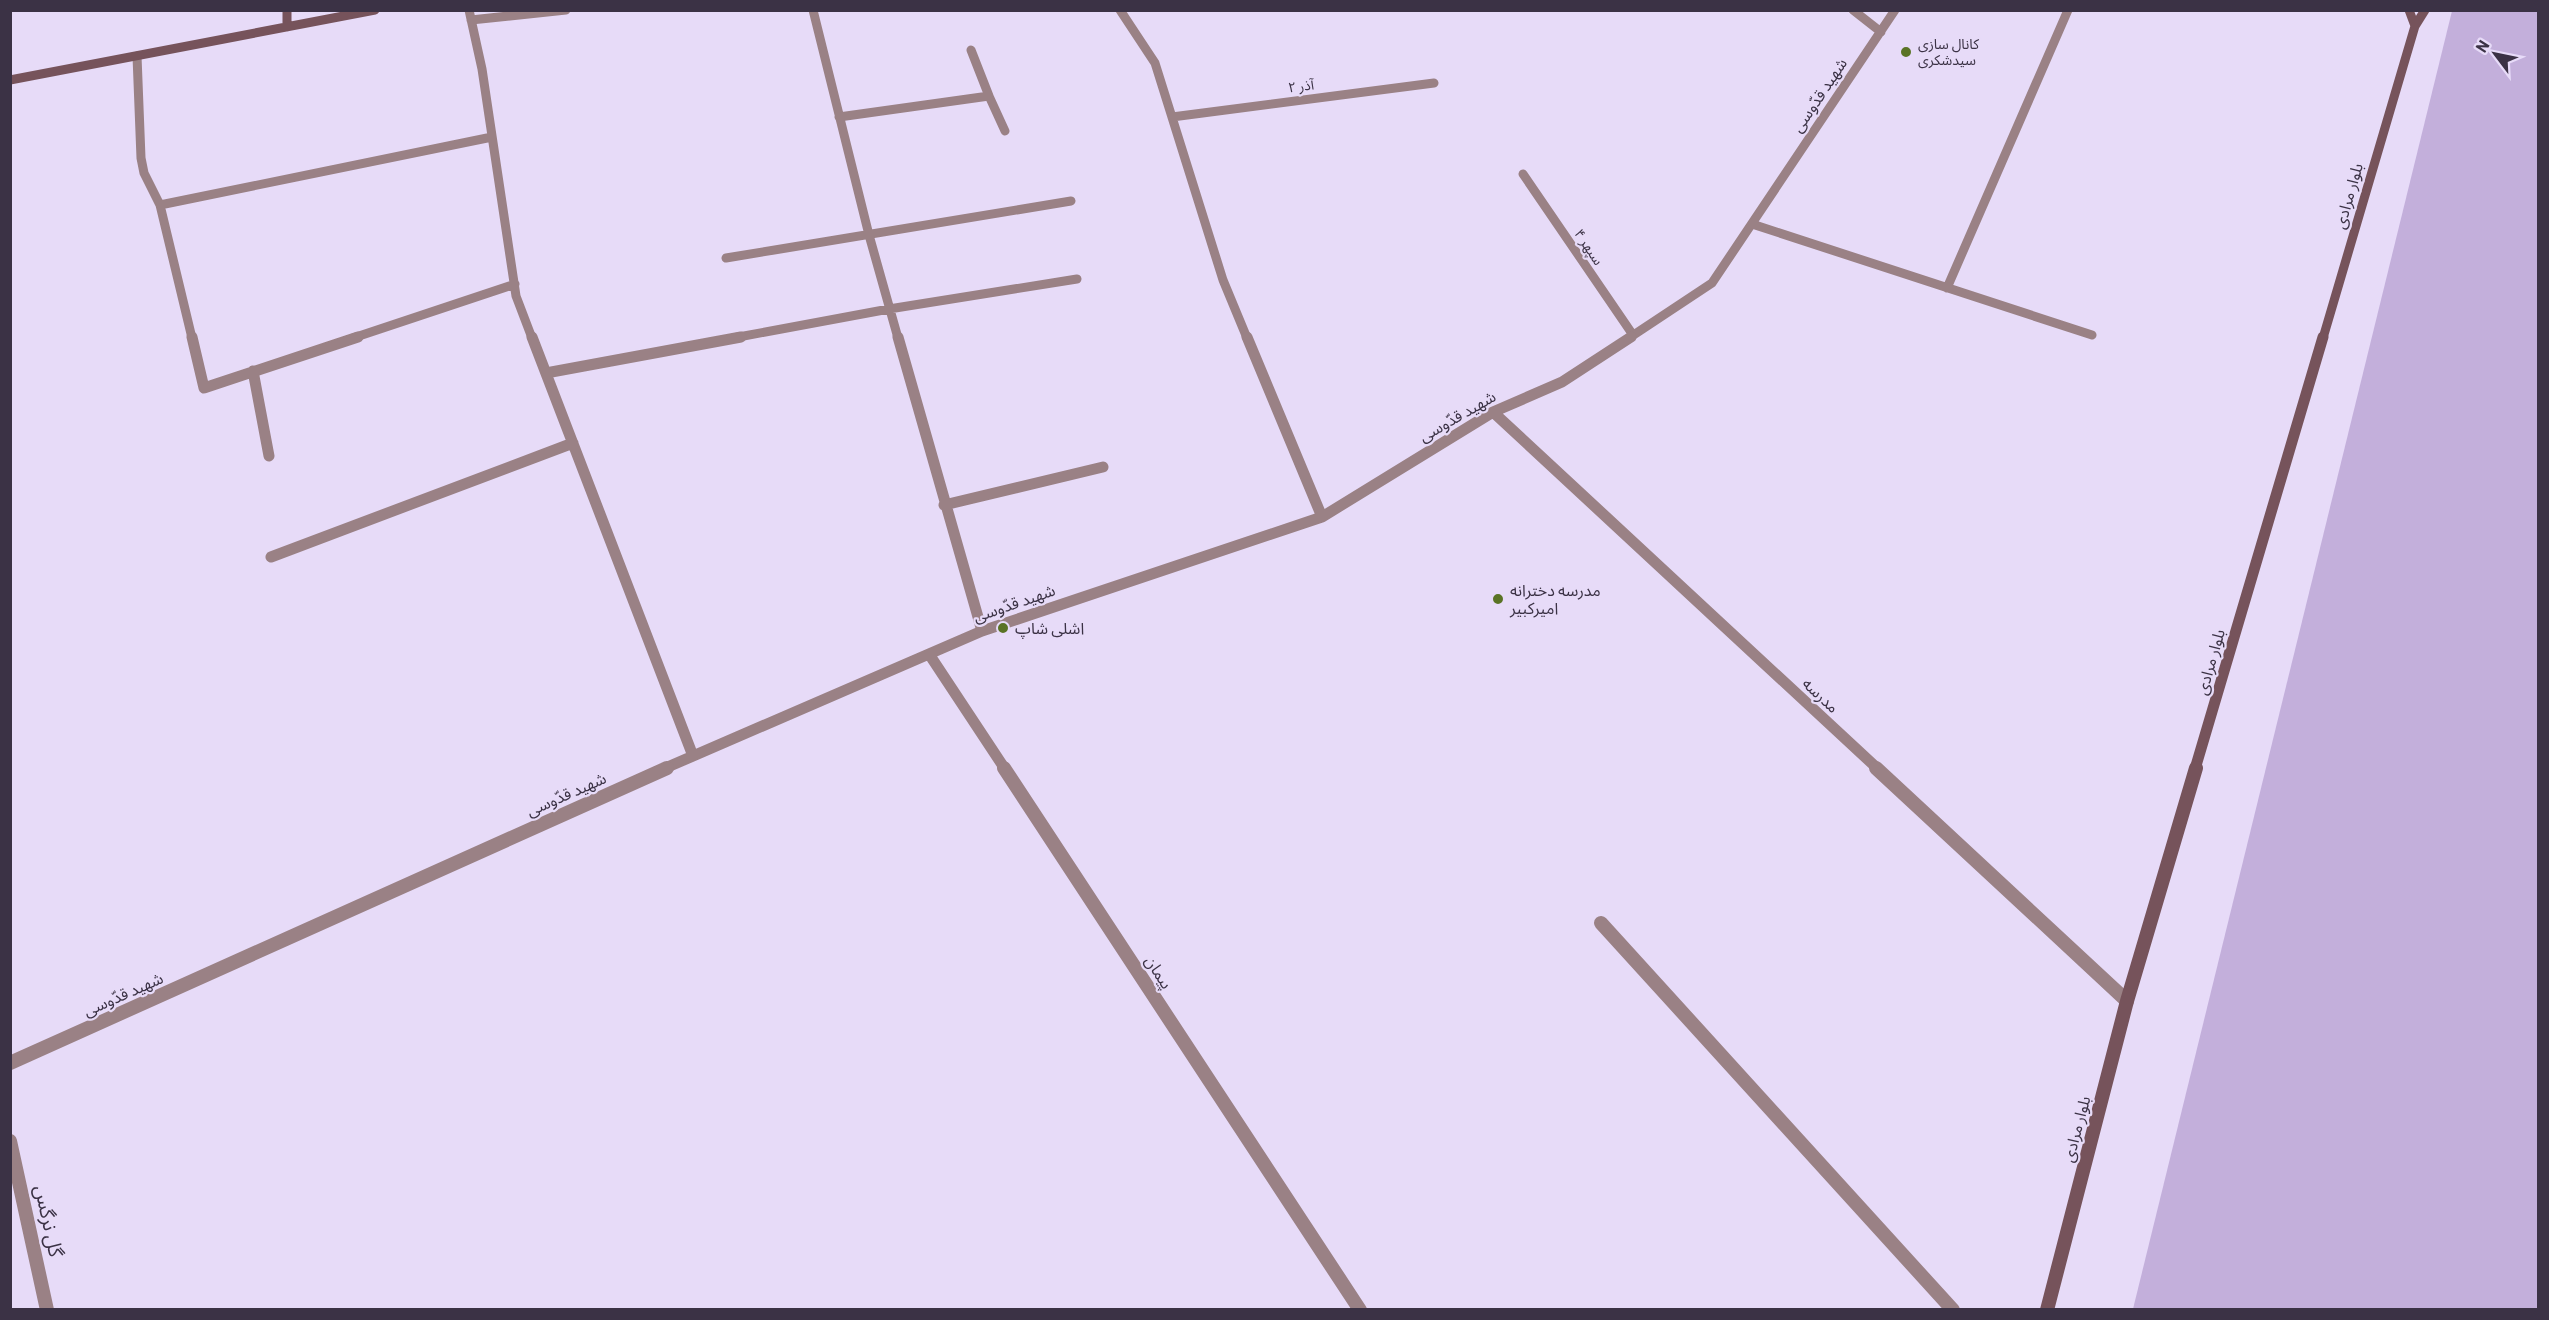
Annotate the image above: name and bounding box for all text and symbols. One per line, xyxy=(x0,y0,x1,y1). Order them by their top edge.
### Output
north arrow xyxy=(2465,24,2525,84)
place label: کانال سازی سیدشکری xyxy=(1918,35,1979,69)
text: N xyxy=(2471,36,2493,55)
marker: کانال سازی سیدشکری xyxy=(1899,45,1913,59)
street label: شهید قدّوسی xyxy=(1787,54,1851,136)
street label: آذر ۲ xyxy=(1287,75,1316,97)
street label: بلوار مرادی xyxy=(2329,161,2367,231)
street label: سپهر ۴ xyxy=(1570,226,1608,269)
street label: شهید قدّوسی xyxy=(1415,386,1499,446)
street label: شهید قدّوسی xyxy=(970,580,1058,626)
place label: مدرسه دخترانه امیرکبیر xyxy=(1509,580,1601,618)
marker: مدرسه دخترانه امیرکبیر xyxy=(1491,592,1505,606)
place label: اشلی شاپ xyxy=(1015,618,1084,639)
marker: اشلی شاپ xyxy=(996,621,1010,635)
street label: بلوار مرادی xyxy=(2191,627,2229,697)
street label: مدرسه xyxy=(1799,673,1843,717)
street label: شهید قدّوسی xyxy=(523,767,609,821)
street label: پیمان xyxy=(1140,952,1177,993)
street label: شهید قدّوسی xyxy=(80,967,166,1021)
street label: بلوار مرادی xyxy=(2058,1094,2094,1164)
street label: گل نرگس xyxy=(30,1183,69,1260)

